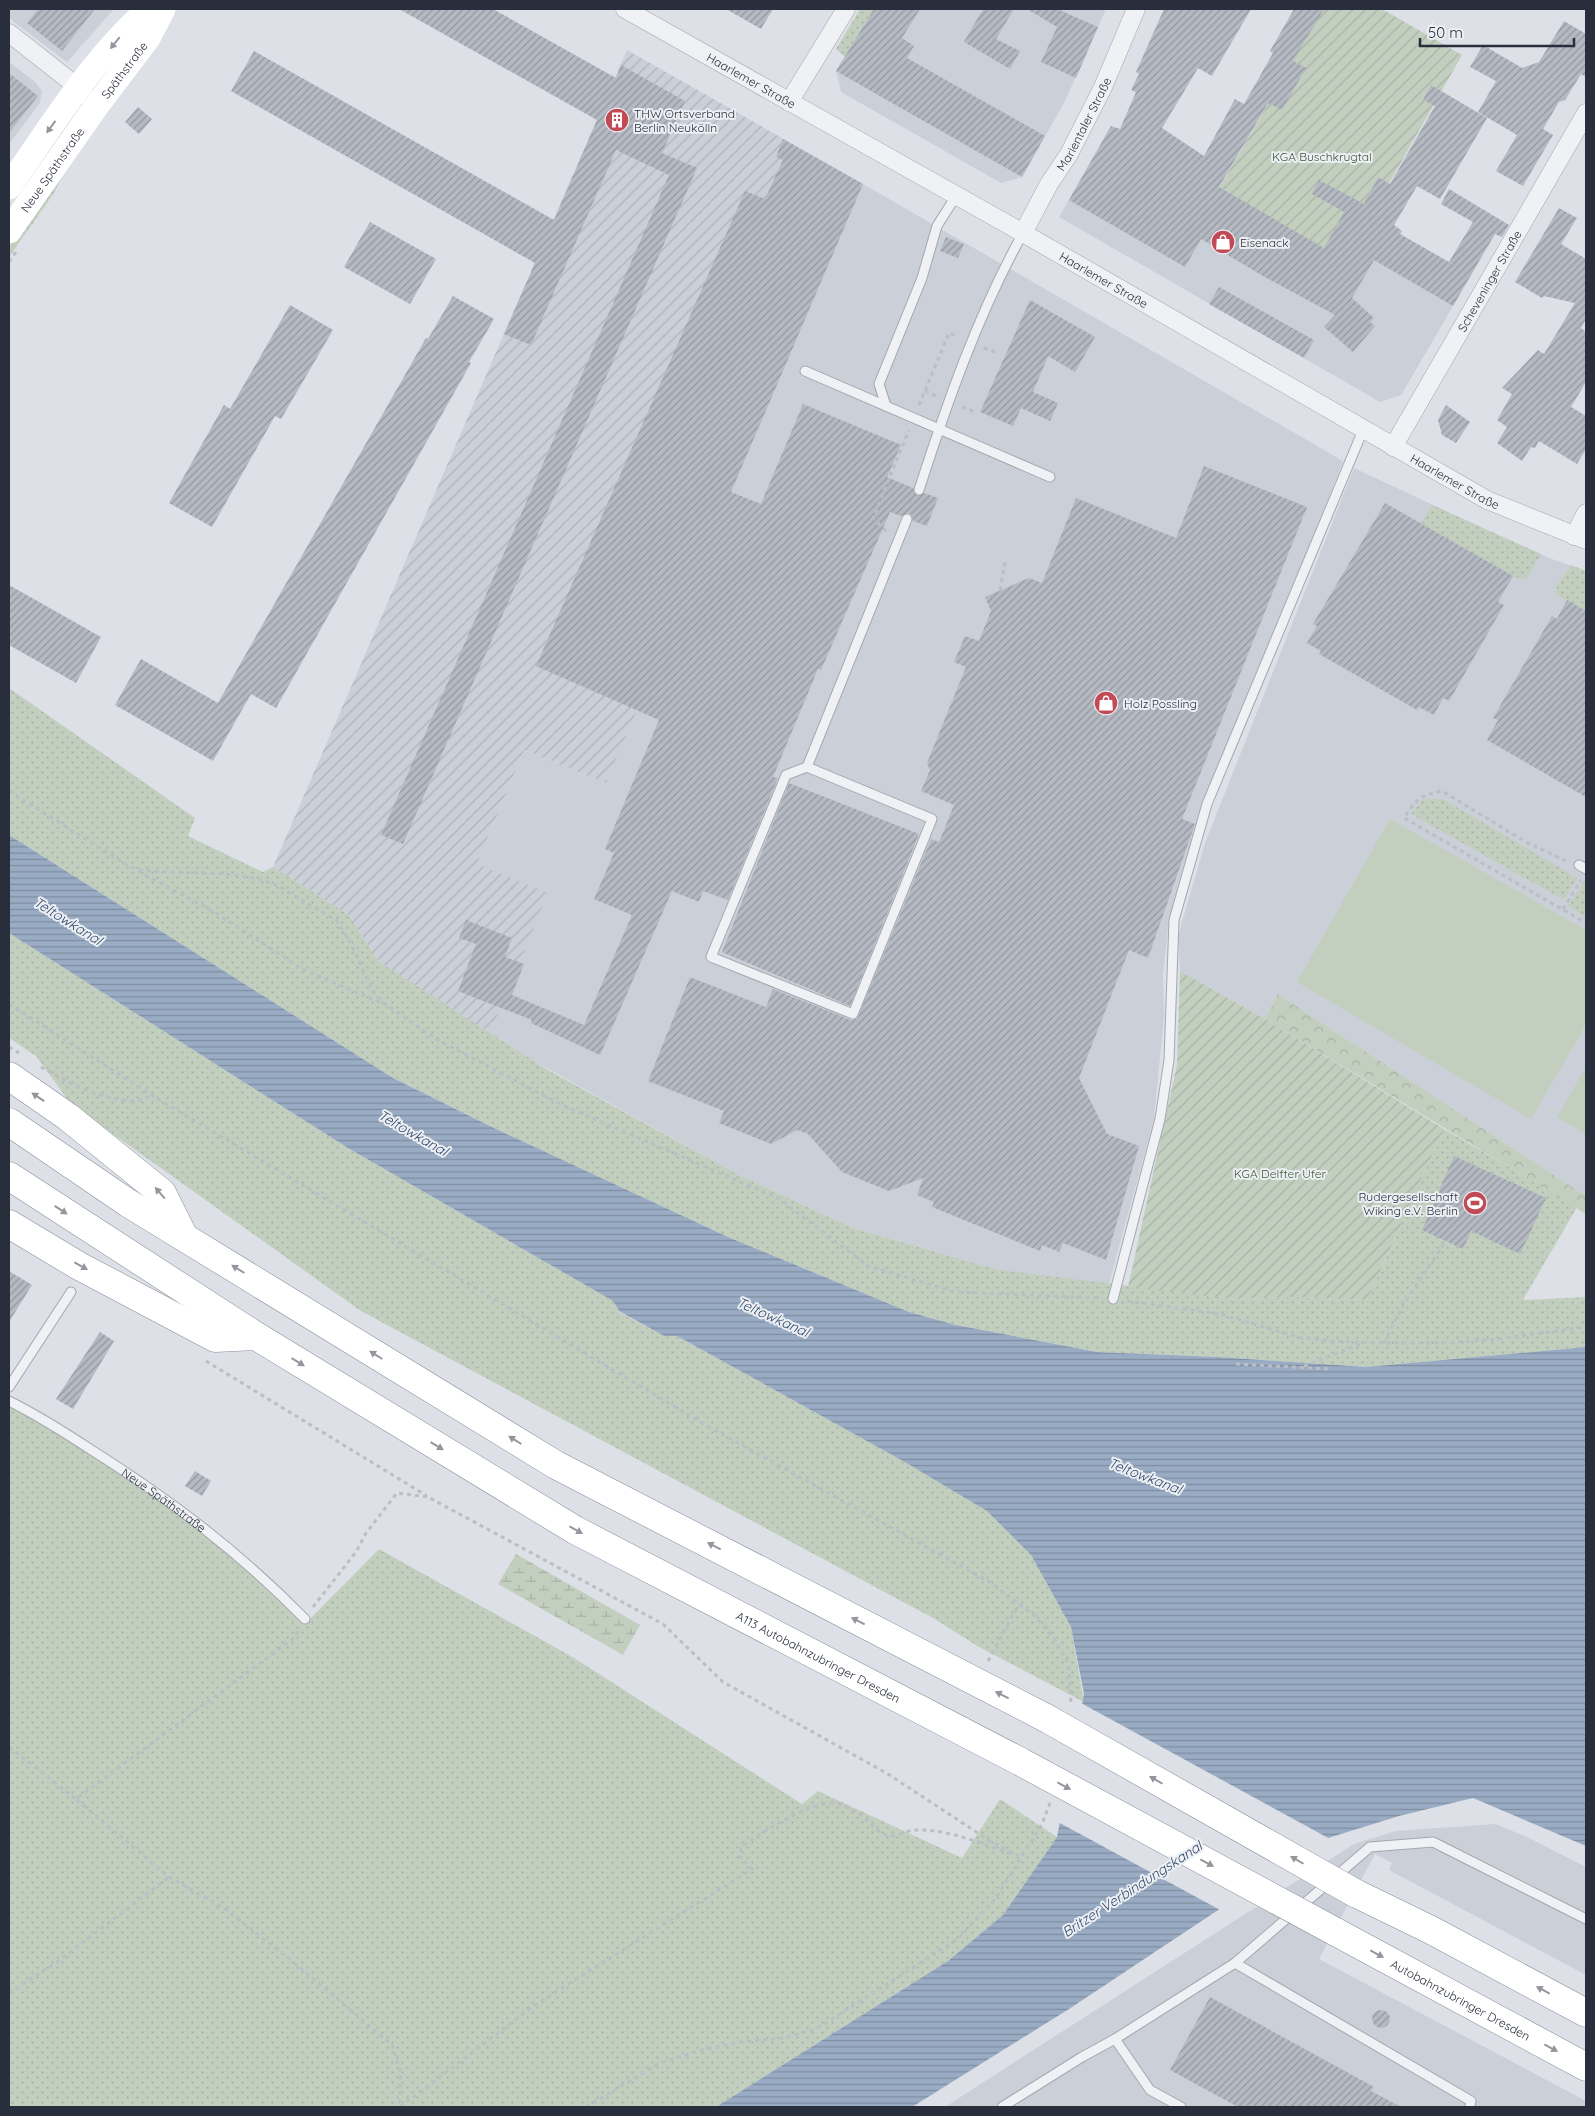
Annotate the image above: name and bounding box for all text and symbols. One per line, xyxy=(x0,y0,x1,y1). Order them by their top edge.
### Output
scale bar xyxy=(1420,15,1574,47)
text: 50 m xyxy=(1428,23,1463,42)
one-way arrow xyxy=(109,37,120,50)
street label: Späthstraße xyxy=(97,38,150,101)
street label: Haarlemer Straße xyxy=(704,49,799,111)
street label: Marientaler Straße xyxy=(1053,75,1114,173)
place label: THW Ortsverband Berlin Neukölln xyxy=(634,106,735,135)
building icon: THW Ortsverband Berlin Neukölln xyxy=(604,107,630,133)
one-way arrow xyxy=(46,121,56,134)
street label: Neue Späthstraße xyxy=(17,124,87,215)
park label: KGA Buschkrugtal xyxy=(1272,149,1372,164)
street label: Scheveninger Straße xyxy=(1454,227,1524,334)
shop icon: Eisenack xyxy=(1210,229,1236,255)
place label: Eisenack xyxy=(1240,235,1289,250)
street label: Haarlemer Straße xyxy=(1057,248,1151,311)
street label: Haarlemer Straße xyxy=(1408,450,1502,512)
shop icon: Holz Possling xyxy=(1093,690,1119,716)
place label: Holz Possling xyxy=(1124,696,1197,711)
water label: Teltowkanal xyxy=(30,893,107,950)
one-way arrow xyxy=(32,1092,45,1102)
water label: Teltowkanal xyxy=(375,1106,452,1161)
park label: KGA Delfter Ufer xyxy=(1234,1166,1326,1181)
one-way arrow xyxy=(154,1187,166,1199)
place label: Rudergesellschaft Wiking e.V. Berlin xyxy=(1358,1189,1458,1218)
sports icon: Rudergesellschaft Wiking e.V. Berlin xyxy=(1462,1190,1488,1216)
one-way arrow xyxy=(54,1205,68,1215)
one-way arrow xyxy=(74,1262,88,1271)
one-way arrow xyxy=(231,1265,245,1274)
water label: Teltowkanal xyxy=(734,1293,814,1342)
one-way arrow xyxy=(370,1350,383,1359)
one-way arrow xyxy=(291,1357,304,1366)
one-way arrow xyxy=(508,1435,521,1444)
one-way arrow xyxy=(430,1441,443,1450)
water label: Teltowkanal xyxy=(1106,1454,1186,1499)
street label: Neue Späthstraße xyxy=(119,1464,209,1535)
one-way arrow xyxy=(568,1526,583,1534)
one-way arrow xyxy=(706,1542,721,1550)
street label: A113 Autobahnzubringer Dresden xyxy=(734,1608,903,1705)
one-way arrow xyxy=(851,1617,865,1625)
one-way arrow xyxy=(995,1691,1009,1699)
one-way arrow xyxy=(1149,1776,1163,1785)
one-way arrow xyxy=(1057,1781,1071,1790)
water label: Britzer Verbindungskanal xyxy=(1059,1836,1207,1941)
one-way arrow xyxy=(1291,1856,1304,1865)
one-way arrow xyxy=(1200,1858,1214,1867)
one-way arrow xyxy=(1370,1950,1384,1958)
street label: Autobahnzubringer Dresden xyxy=(1388,1956,1533,2043)
one-way arrow xyxy=(1536,1986,1551,1994)
one-way arrow xyxy=(1544,2044,1558,2052)

